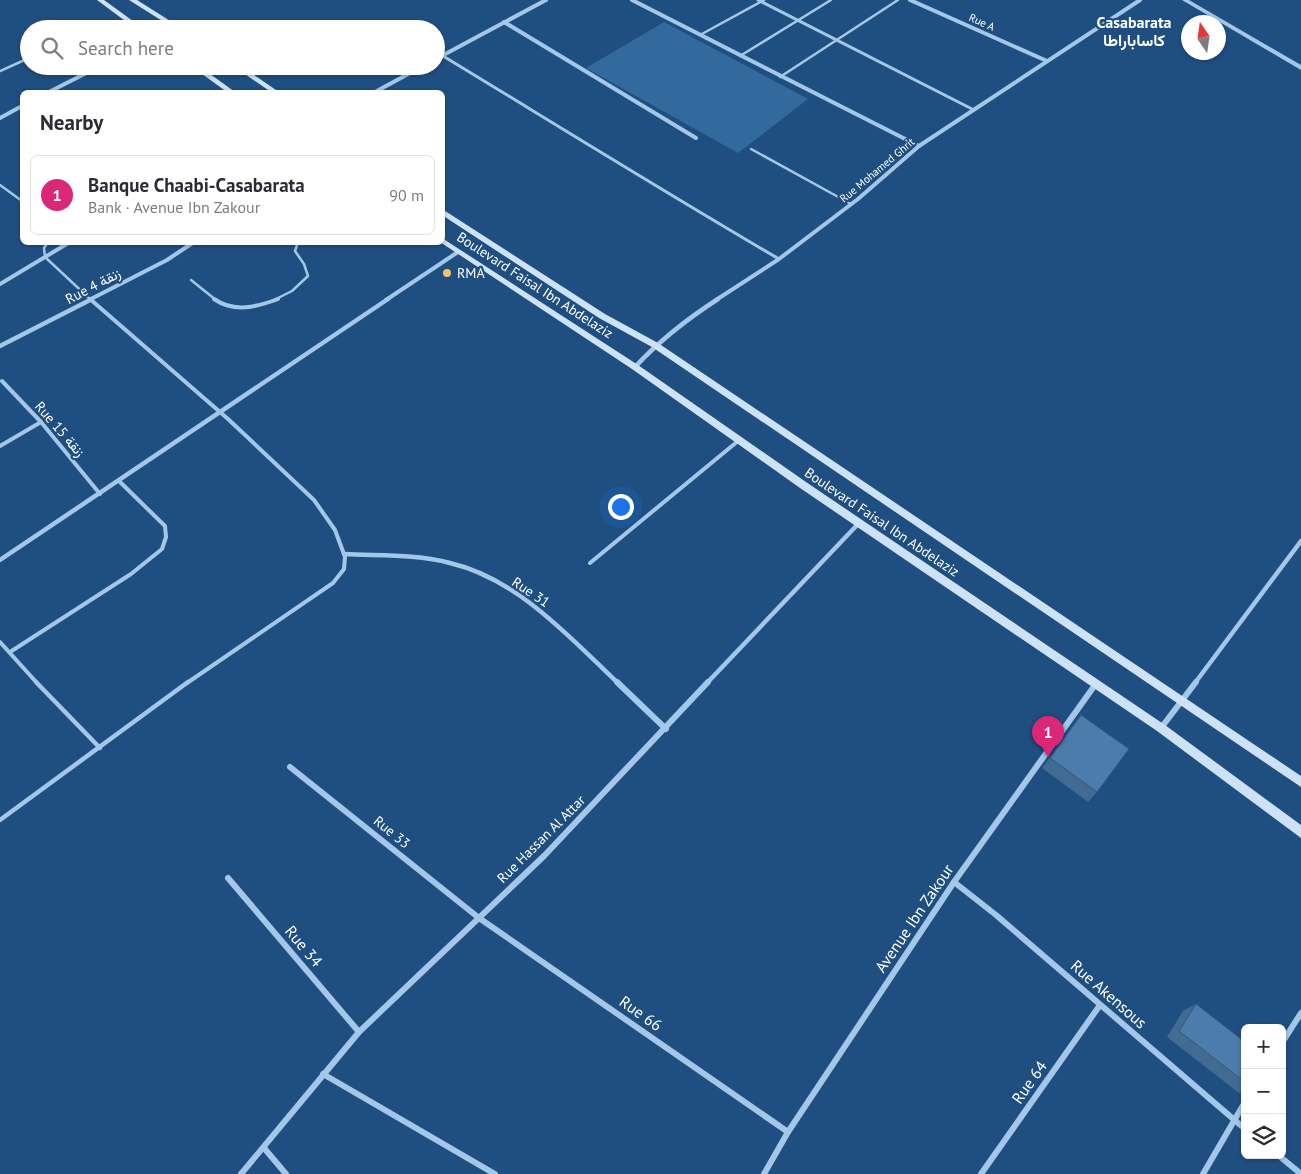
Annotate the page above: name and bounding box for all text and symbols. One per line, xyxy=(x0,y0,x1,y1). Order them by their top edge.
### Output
street label: Rue A xyxy=(967,10,998,34)
district label: Casabarata كاساباراطا xyxy=(1097,12,1172,51)
north arrow xyxy=(1181,15,1226,60)
search box xyxy=(20,20,445,75)
icon: search xyxy=(38,34,66,62)
text: Search here xyxy=(78,36,174,60)
text: Nearby xyxy=(40,109,103,136)
street label: Rue Mohamed Ghrit xyxy=(837,134,918,205)
text: Banque Chaabi-Casabarata xyxy=(88,173,305,197)
text: 1 xyxy=(52,185,62,205)
text: 90 m xyxy=(389,185,424,205)
text: Bank · Avenue Ibn Zakour xyxy=(88,197,260,217)
street label: Boulevard Faisal Ibn Abdelaziz xyxy=(453,228,617,342)
street label: Rue 4 زنقة xyxy=(62,264,124,308)
place label: RMA xyxy=(457,264,485,282)
marker: RMA xyxy=(441,267,453,279)
street label: Rue 15 زنقة xyxy=(31,398,89,461)
street label: Boulevard Faisal Ibn Abdelaziz xyxy=(801,463,963,581)
your location xyxy=(608,494,634,520)
street label: Rue 31 xyxy=(509,573,553,611)
pin: 1 xyxy=(1032,716,1064,757)
street label: Rue Hassan Al Attar xyxy=(493,791,589,887)
street label: Rue 33 xyxy=(370,812,414,852)
street label: Avenue Ibn Zakour xyxy=(870,859,958,976)
street label: Rue 34 xyxy=(281,921,327,971)
street label: Rue Akensous xyxy=(1067,956,1151,1033)
street label: Rue 66 xyxy=(616,991,666,1035)
map controls xyxy=(1241,1024,1286,1159)
button: + xyxy=(1241,1024,1286,1069)
street label: Rue 64 xyxy=(1007,1056,1051,1107)
button: − xyxy=(1241,1069,1286,1114)
button: layers xyxy=(1241,1114,1286,1159)

